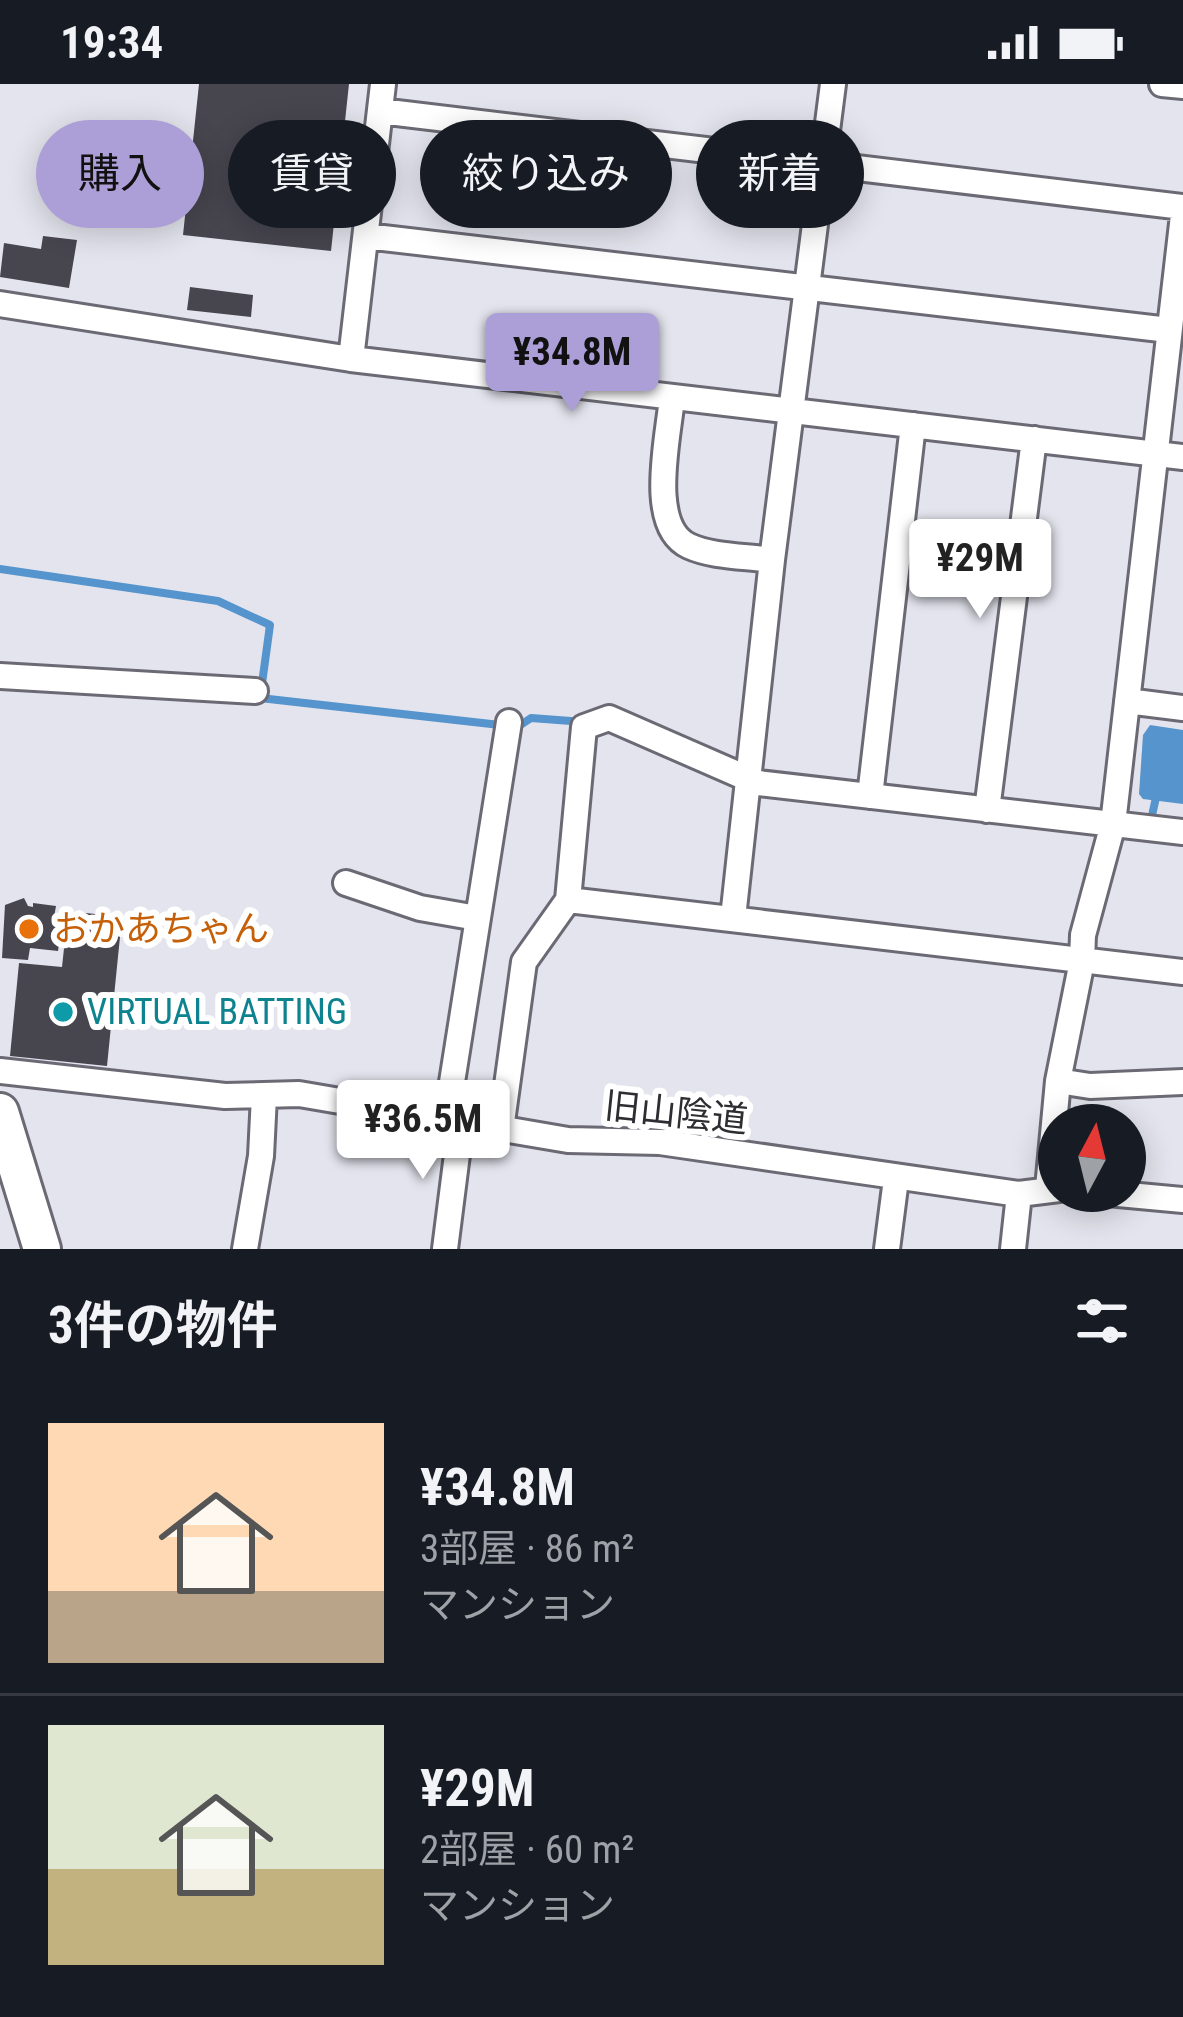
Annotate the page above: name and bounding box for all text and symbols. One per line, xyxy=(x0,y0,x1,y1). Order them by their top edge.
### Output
text: 19:34 xyxy=(60,16,163,69)
chip: 購入 xyxy=(36,120,204,228)
chip: 賃貸 xyxy=(228,120,396,228)
chip: 絞り込み xyxy=(420,120,672,228)
chip: 新着 xyxy=(696,120,864,228)
pin: ¥34.8M xyxy=(474,313,670,415)
text: ¥34.8M xyxy=(513,329,631,375)
pin: ¥29M xyxy=(909,519,1051,621)
text: ¥29M xyxy=(936,535,1024,581)
place label: おかあちゃん xyxy=(53,908,269,950)
marker: おかあちゃん xyxy=(16,916,42,942)
place label: VIRTUAL BATTING xyxy=(87,991,347,1033)
marker: VIRTUAL BATTING xyxy=(50,999,76,1025)
pin: ¥36.5M xyxy=(325,1080,521,1182)
street label: 旧山陰道 xyxy=(602,1085,750,1141)
text: ¥36.5M xyxy=(364,1096,482,1142)
north arrow xyxy=(1038,1104,1146,1212)
map controls xyxy=(1038,1104,1146,1212)
icon: filters xyxy=(1069,1288,1135,1354)
text: 3件の物件 xyxy=(48,1296,278,1355)
text: ¥34.8M xyxy=(420,1458,575,1517)
icon: home xyxy=(144,1471,288,1615)
text: 3部屋 · 86 m² xyxy=(420,1526,634,1572)
text: マンション xyxy=(420,1582,615,1628)
text: ¥29M xyxy=(420,1759,534,1818)
icon: home xyxy=(144,1773,288,1917)
text: 2部屋 · 60 m² xyxy=(420,1827,634,1873)
text: マンション xyxy=(420,1883,615,1929)

